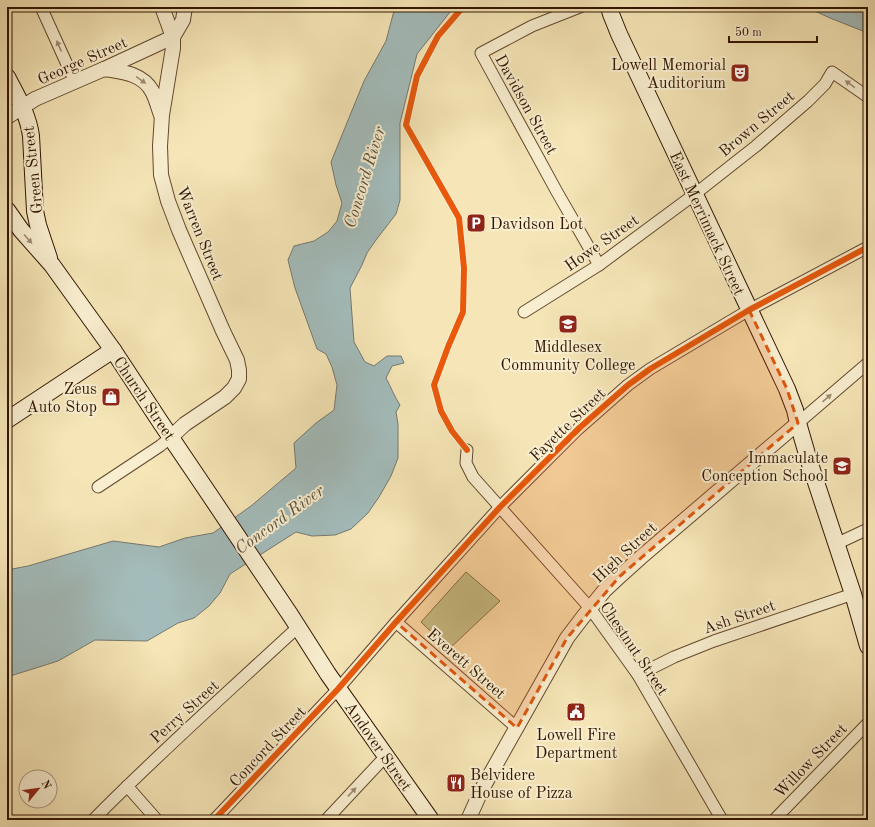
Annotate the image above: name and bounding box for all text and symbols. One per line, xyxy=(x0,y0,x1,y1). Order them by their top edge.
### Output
scale bar xyxy=(729,18,817,44)
text: 50 m xyxy=(735,26,762,39)
street label: George Street xyxy=(36,35,130,89)
one-way arrow xyxy=(56,41,62,52)
street label: Davidson Street xyxy=(491,52,559,158)
place label: Lowell Memorial Auditorium xyxy=(611,58,726,92)
theatre icon: Lowell Memorial Auditorium xyxy=(729,62,751,84)
one-way arrow xyxy=(136,76,146,84)
one-way arrow xyxy=(845,81,855,89)
street label: Brown Street xyxy=(716,88,798,161)
water label: Concord River xyxy=(342,124,389,230)
street label: Green Street xyxy=(21,125,47,215)
street label: East Merrimack Street xyxy=(666,149,747,299)
street label: Warren Street xyxy=(173,185,225,283)
parking icon: Davidson Lot xyxy=(465,212,487,234)
street label: Howe Street xyxy=(562,212,642,275)
place label: Davidson Lot xyxy=(490,217,584,233)
one-way arrow xyxy=(23,234,32,243)
school or university icon: Middlesex Community College xyxy=(557,313,579,335)
place label: Middlesex Community College xyxy=(501,340,635,374)
street label: Church Street xyxy=(110,354,177,444)
place label: Zeus Auto Stop xyxy=(26,382,97,416)
street label: Fayette Street xyxy=(528,385,609,465)
shop icon: Zeus Auto Stop xyxy=(100,386,122,408)
one-way arrow xyxy=(822,393,833,402)
place label: Immaculate Conception School xyxy=(701,451,828,485)
school or university icon: Immaculate Conception School xyxy=(831,455,853,477)
water label: Concord River xyxy=(232,482,328,558)
street label: High Street xyxy=(590,520,661,587)
street label: Ash Street xyxy=(702,598,778,638)
street label: Chestnut Street xyxy=(596,599,671,699)
street label: Everett Street xyxy=(423,626,508,703)
street label: Perry Street xyxy=(148,678,223,747)
street label: Andover Street xyxy=(341,700,414,795)
public building icon: Lowell Fire Department xyxy=(565,701,587,723)
street label: Concord Street xyxy=(227,704,310,791)
street label: Willow Street xyxy=(772,721,851,802)
place label: Lowell Fire Department xyxy=(535,728,618,762)
place label: Belvidere House of Pizza xyxy=(470,768,573,802)
north arrow xyxy=(18,769,58,809)
restaurant icon: Belvidere House of Pizza xyxy=(445,772,467,794)
text: N xyxy=(39,779,53,792)
one-way arrow xyxy=(348,787,357,797)

